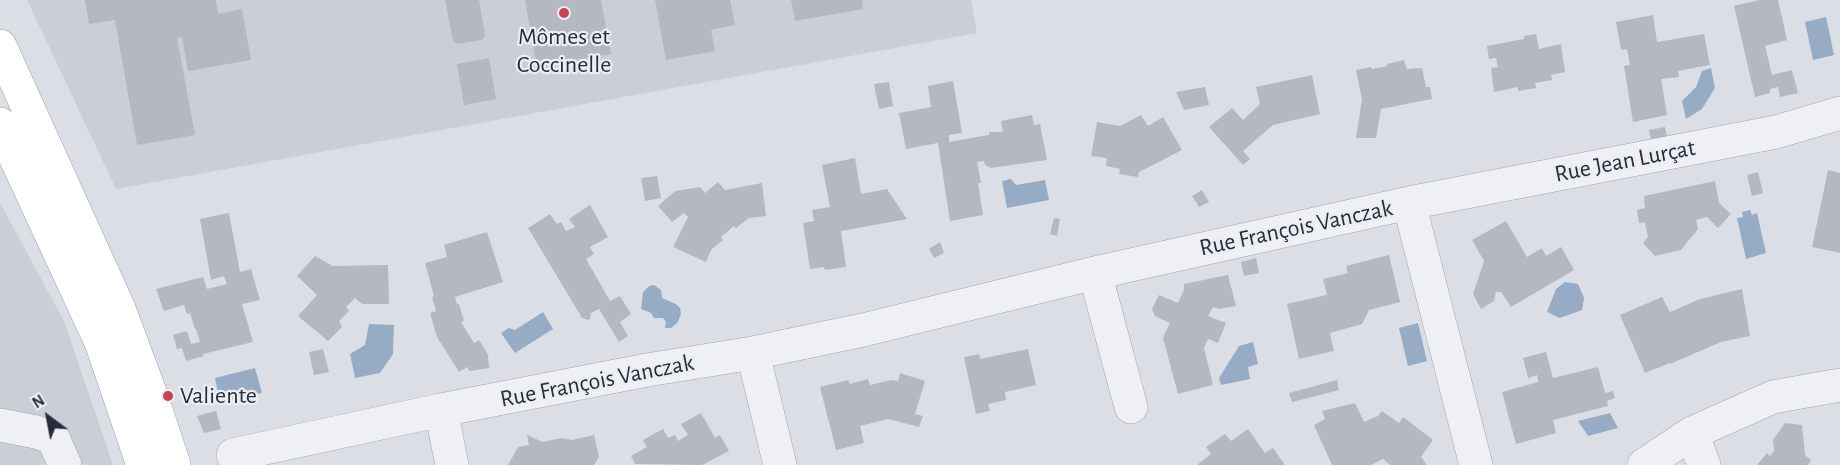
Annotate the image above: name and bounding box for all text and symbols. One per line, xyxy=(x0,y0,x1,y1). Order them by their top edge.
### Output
marker: Mômes et Coccinelle xyxy=(557,6,571,20)
place label: Mômes et Coccinelle xyxy=(517,23,611,79)
street label: Rue Jean Lurçat xyxy=(1552,133,1698,189)
street label: Rue François Vanczak xyxy=(1197,193,1395,263)
street label: Rue François Vanczak xyxy=(498,348,696,414)
place label: Valiente xyxy=(180,382,257,410)
north arrow xyxy=(18,387,78,447)
marker: Valiente xyxy=(161,389,175,403)
text: N xyxy=(30,392,47,411)

